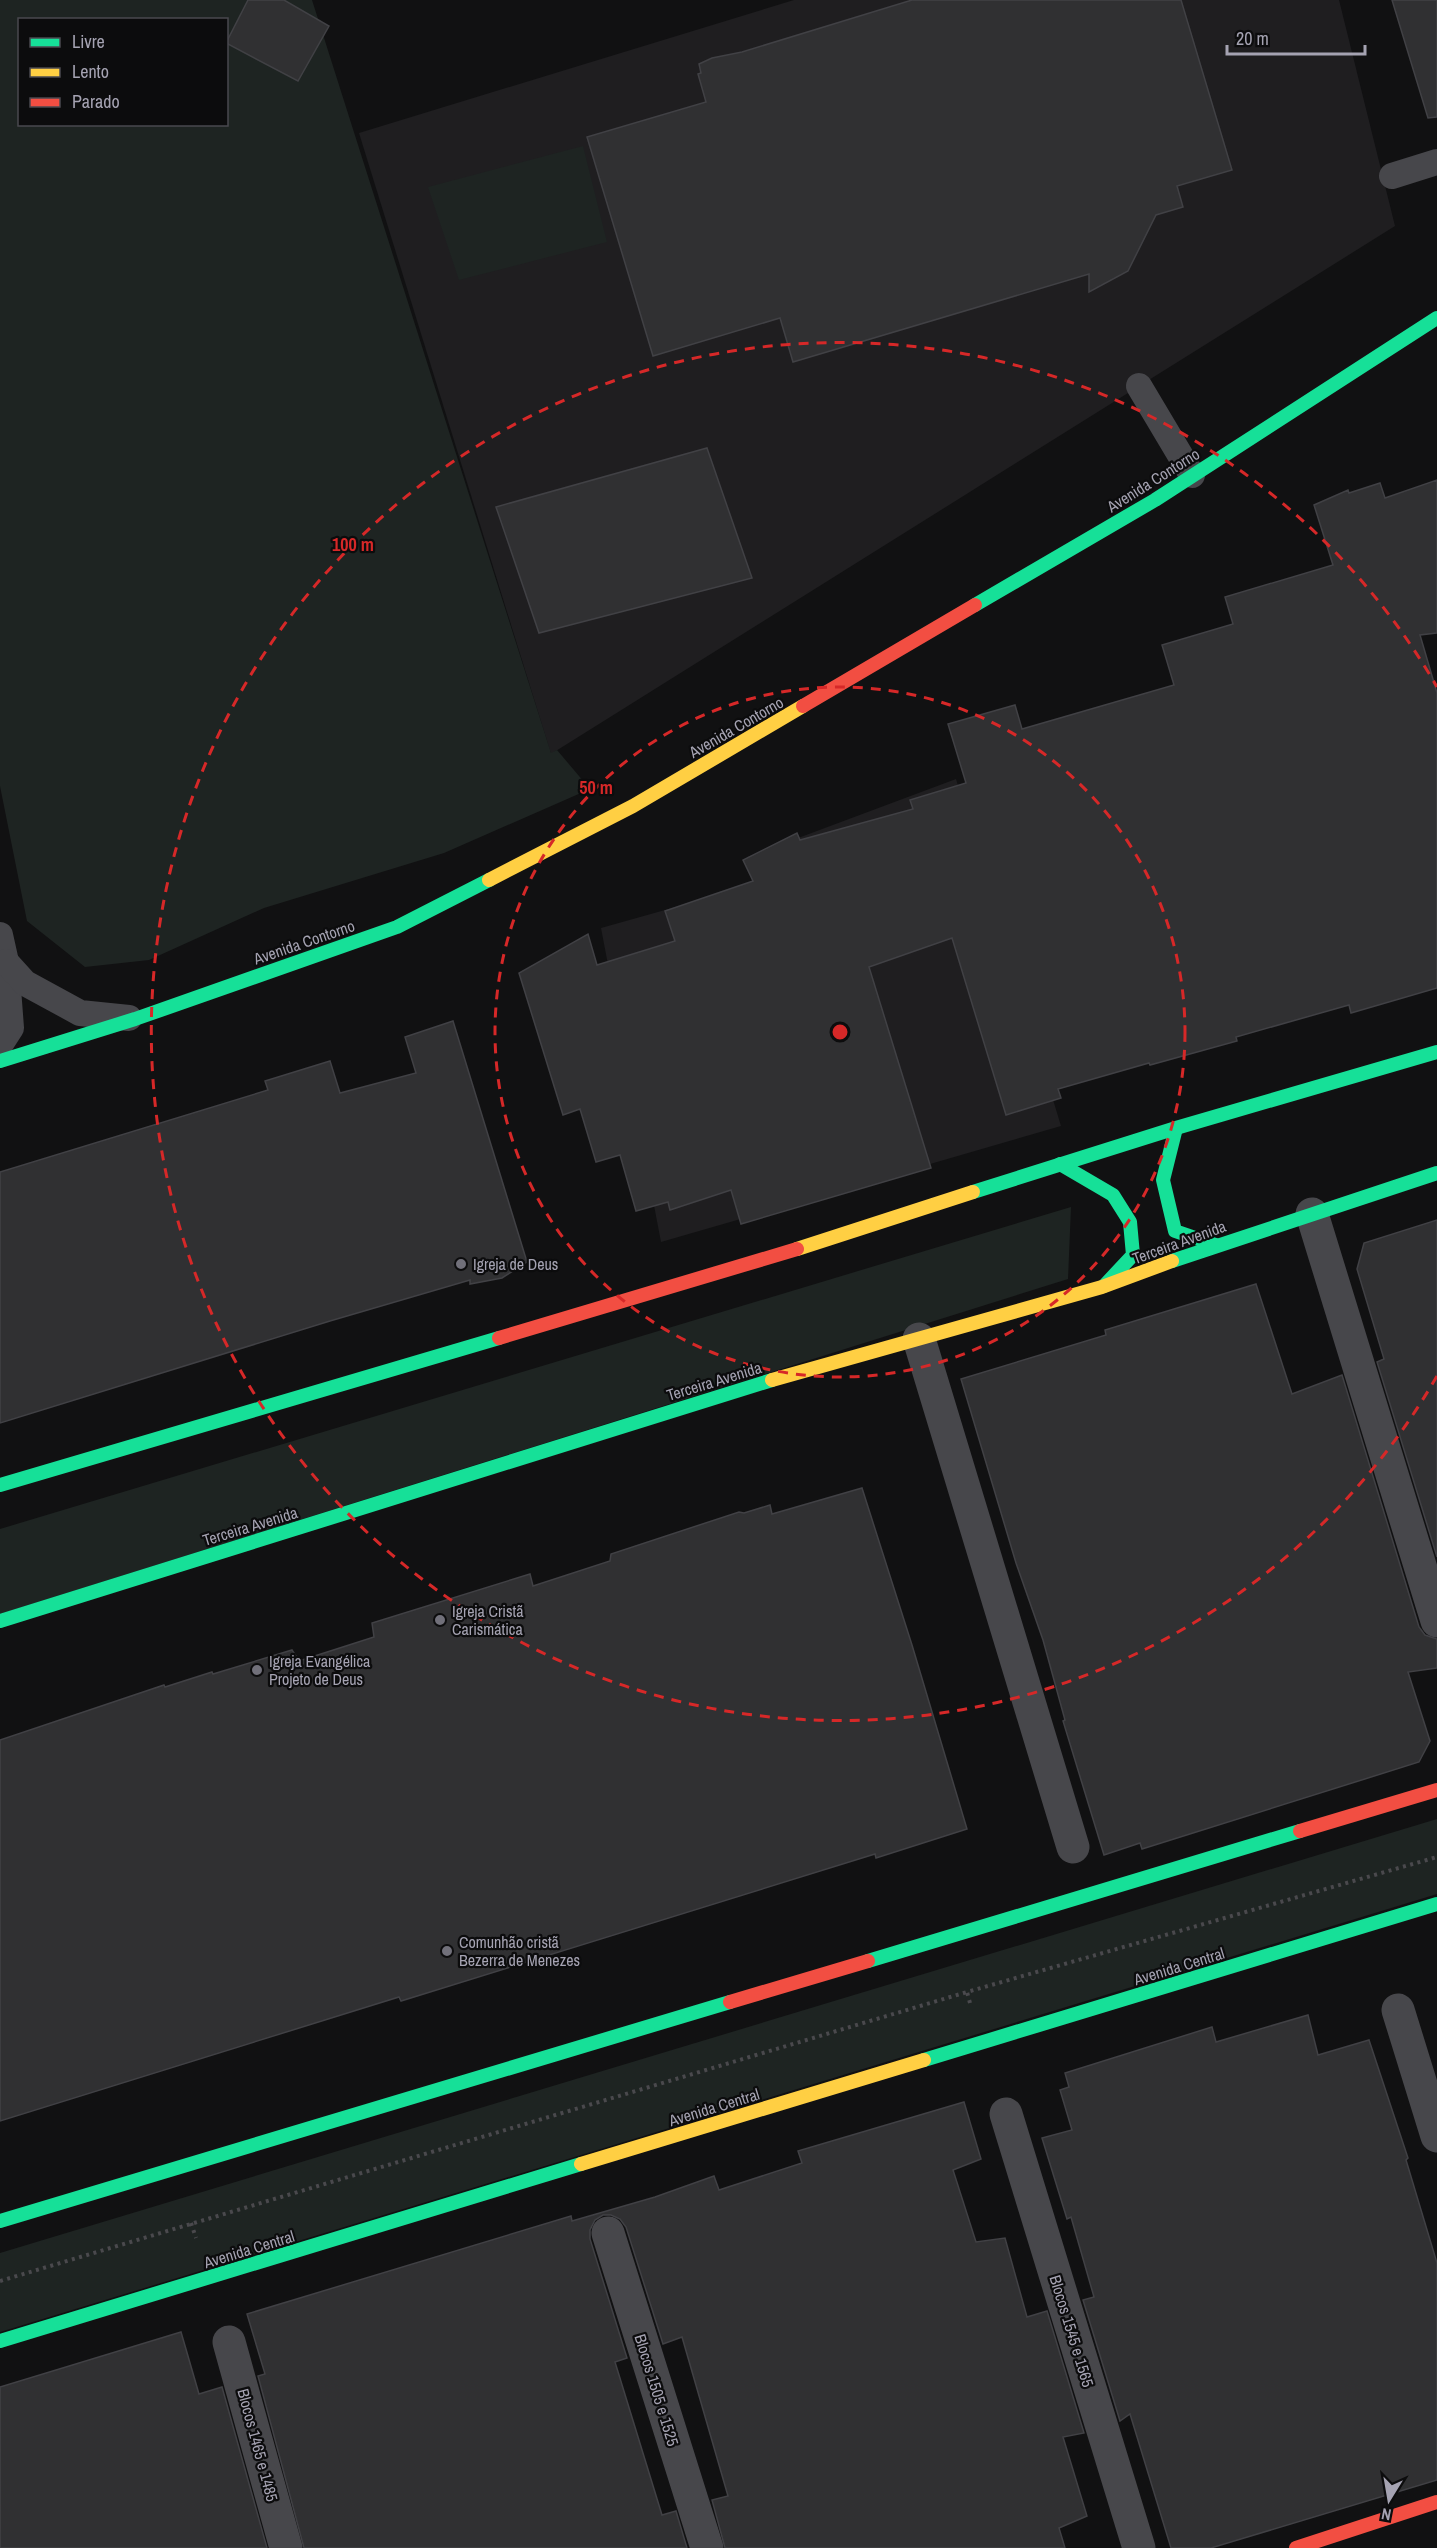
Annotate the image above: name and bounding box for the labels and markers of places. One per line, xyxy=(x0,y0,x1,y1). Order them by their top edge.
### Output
centre of rings xyxy=(830,1022,850,1042)
place label: Igreja de Deus xyxy=(473,1253,558,1275)
marker: Igreja de Deus xyxy=(454,1257,468,1271)
place label: Igreja Cristã Carismática xyxy=(452,1600,524,1640)
marker: Igreja Cristã Carismática xyxy=(433,1613,447,1627)
place label: Igreja Evangélica Projeto de Deus xyxy=(269,1650,371,1690)
marker: Igreja Evangélica Projeto de Deus xyxy=(250,1663,264,1677)
place label: Comunhão cristã Bezerra de Menezes xyxy=(459,1931,580,1971)
marker: Comunhão cristã Bezerra de Menezes xyxy=(440,1944,454,1958)

